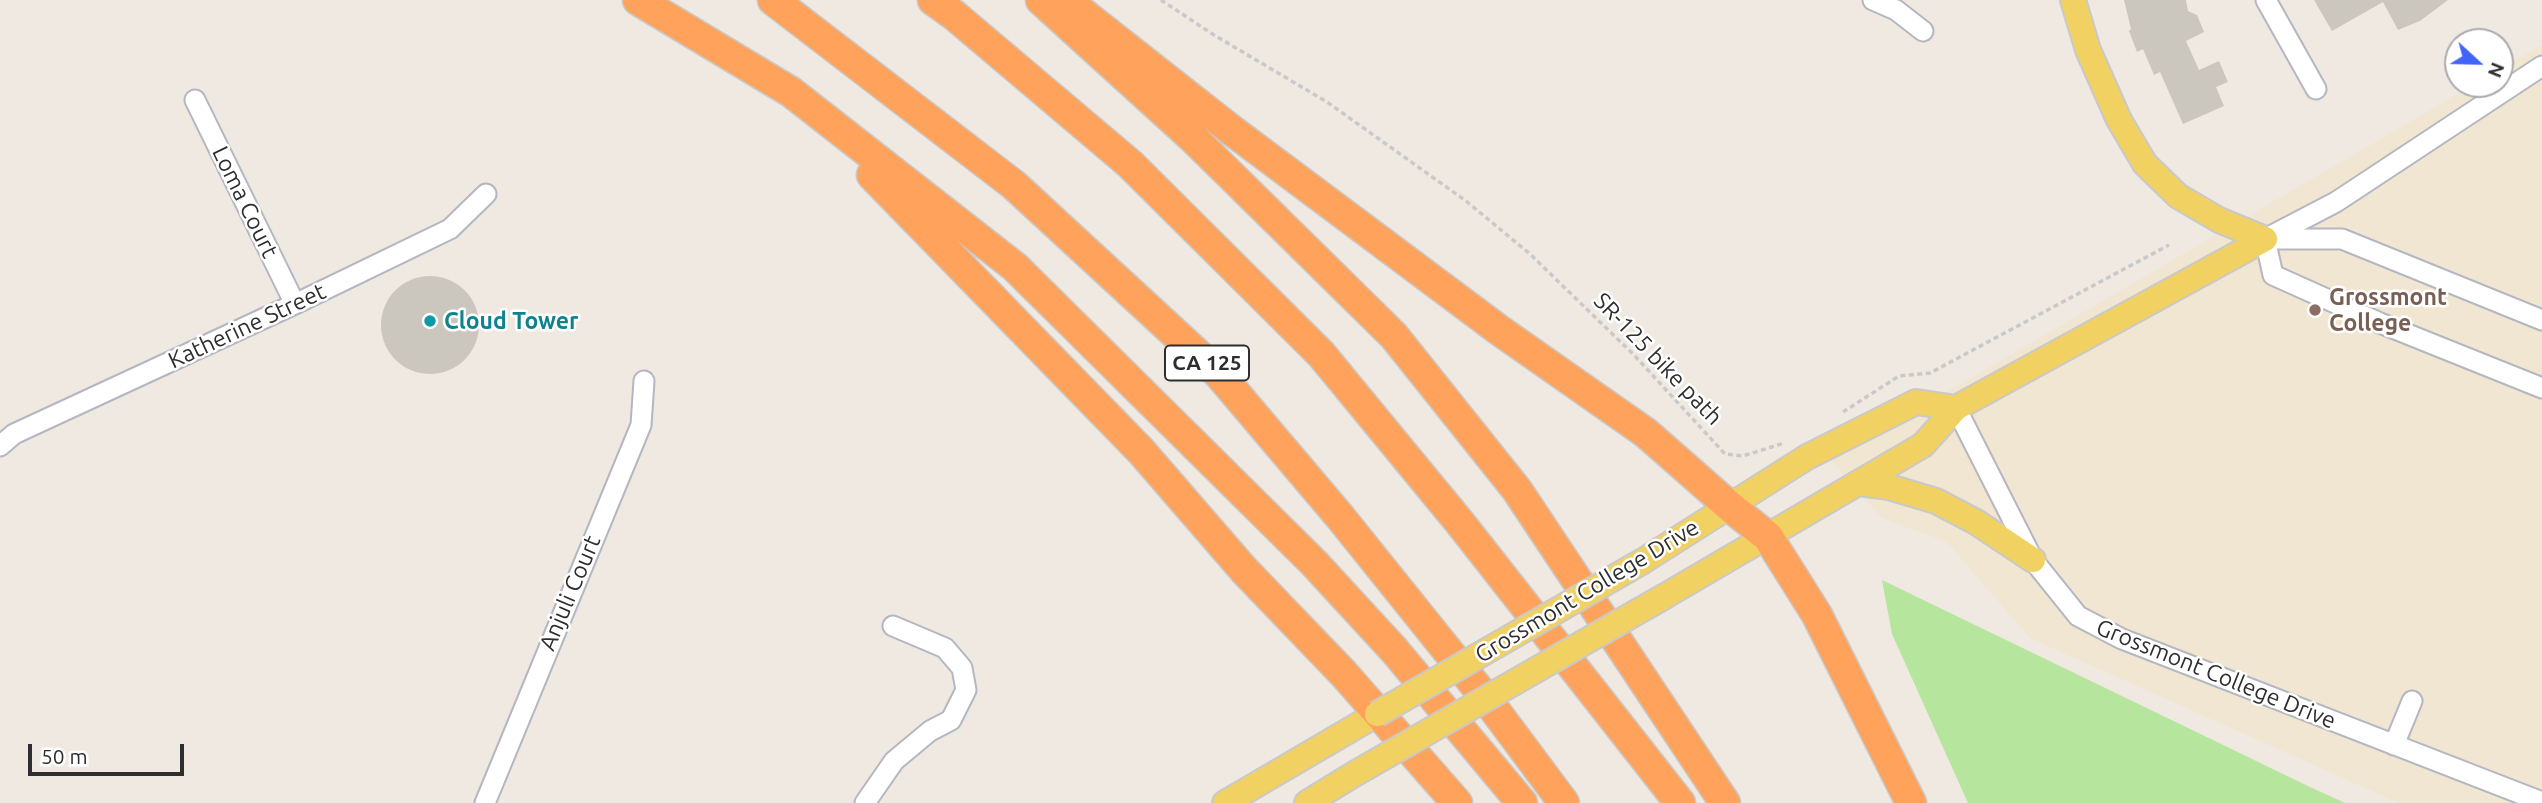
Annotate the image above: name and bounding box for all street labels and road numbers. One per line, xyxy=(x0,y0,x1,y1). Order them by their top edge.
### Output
street label: Loma Court xyxy=(206,142,284,262)
street label: Katherine Street xyxy=(164,278,330,374)
street label: SR-125 bike path xyxy=(1588,287,1728,431)
road number: CA 125 xyxy=(1165,346,1249,380)
street label: Grossmont College Drive xyxy=(1470,513,1704,669)
street label: Anjuli Court xyxy=(533,531,607,655)
street label: Grossmont College Drive xyxy=(2092,613,2340,735)

